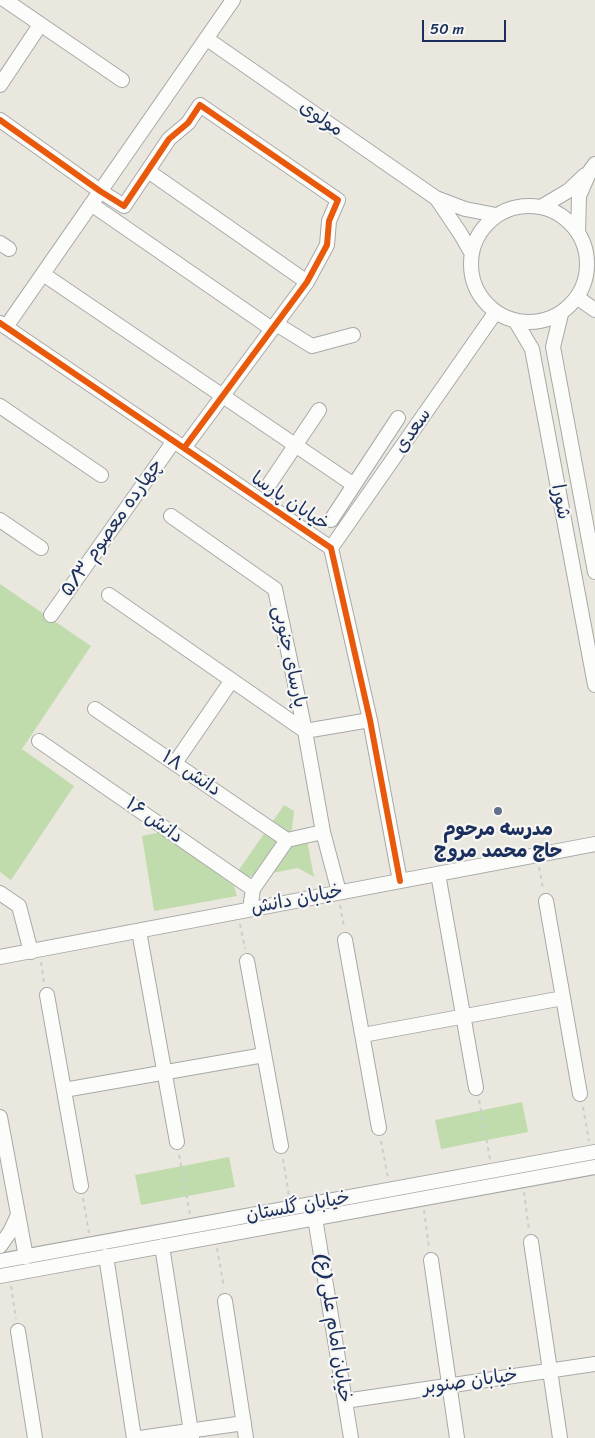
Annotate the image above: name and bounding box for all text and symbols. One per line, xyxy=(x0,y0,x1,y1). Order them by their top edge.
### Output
scale bar xyxy=(425,10,509,42)
text: 50 m xyxy=(430,16,464,42)
street label: مولوی xyxy=(295,96,347,142)
street label: سعدی xyxy=(389,404,437,458)
street label: چهارده معصوم ۵/۳ xyxy=(56,455,168,601)
street label: خیابان پارسا xyxy=(246,467,334,537)
street label: شورا xyxy=(545,483,575,521)
street label: پارسای جنوبی xyxy=(267,604,311,710)
street label: دانش ۱۸ xyxy=(157,746,225,802)
street label: دانش ۱۶ xyxy=(121,793,187,849)
marker: مدرسه مرحوم حاج محمد مروج xyxy=(492,805,504,817)
place label: مدرسه مرحوم حاج محمد مروج xyxy=(434,819,562,863)
street label: خیابان دانش xyxy=(249,880,345,920)
street label: خیابان گلستان xyxy=(244,1187,352,1227)
street label: خیابان امام علی (ع) xyxy=(310,1252,356,1404)
street label: خیابان صنوبر xyxy=(421,1364,519,1400)

